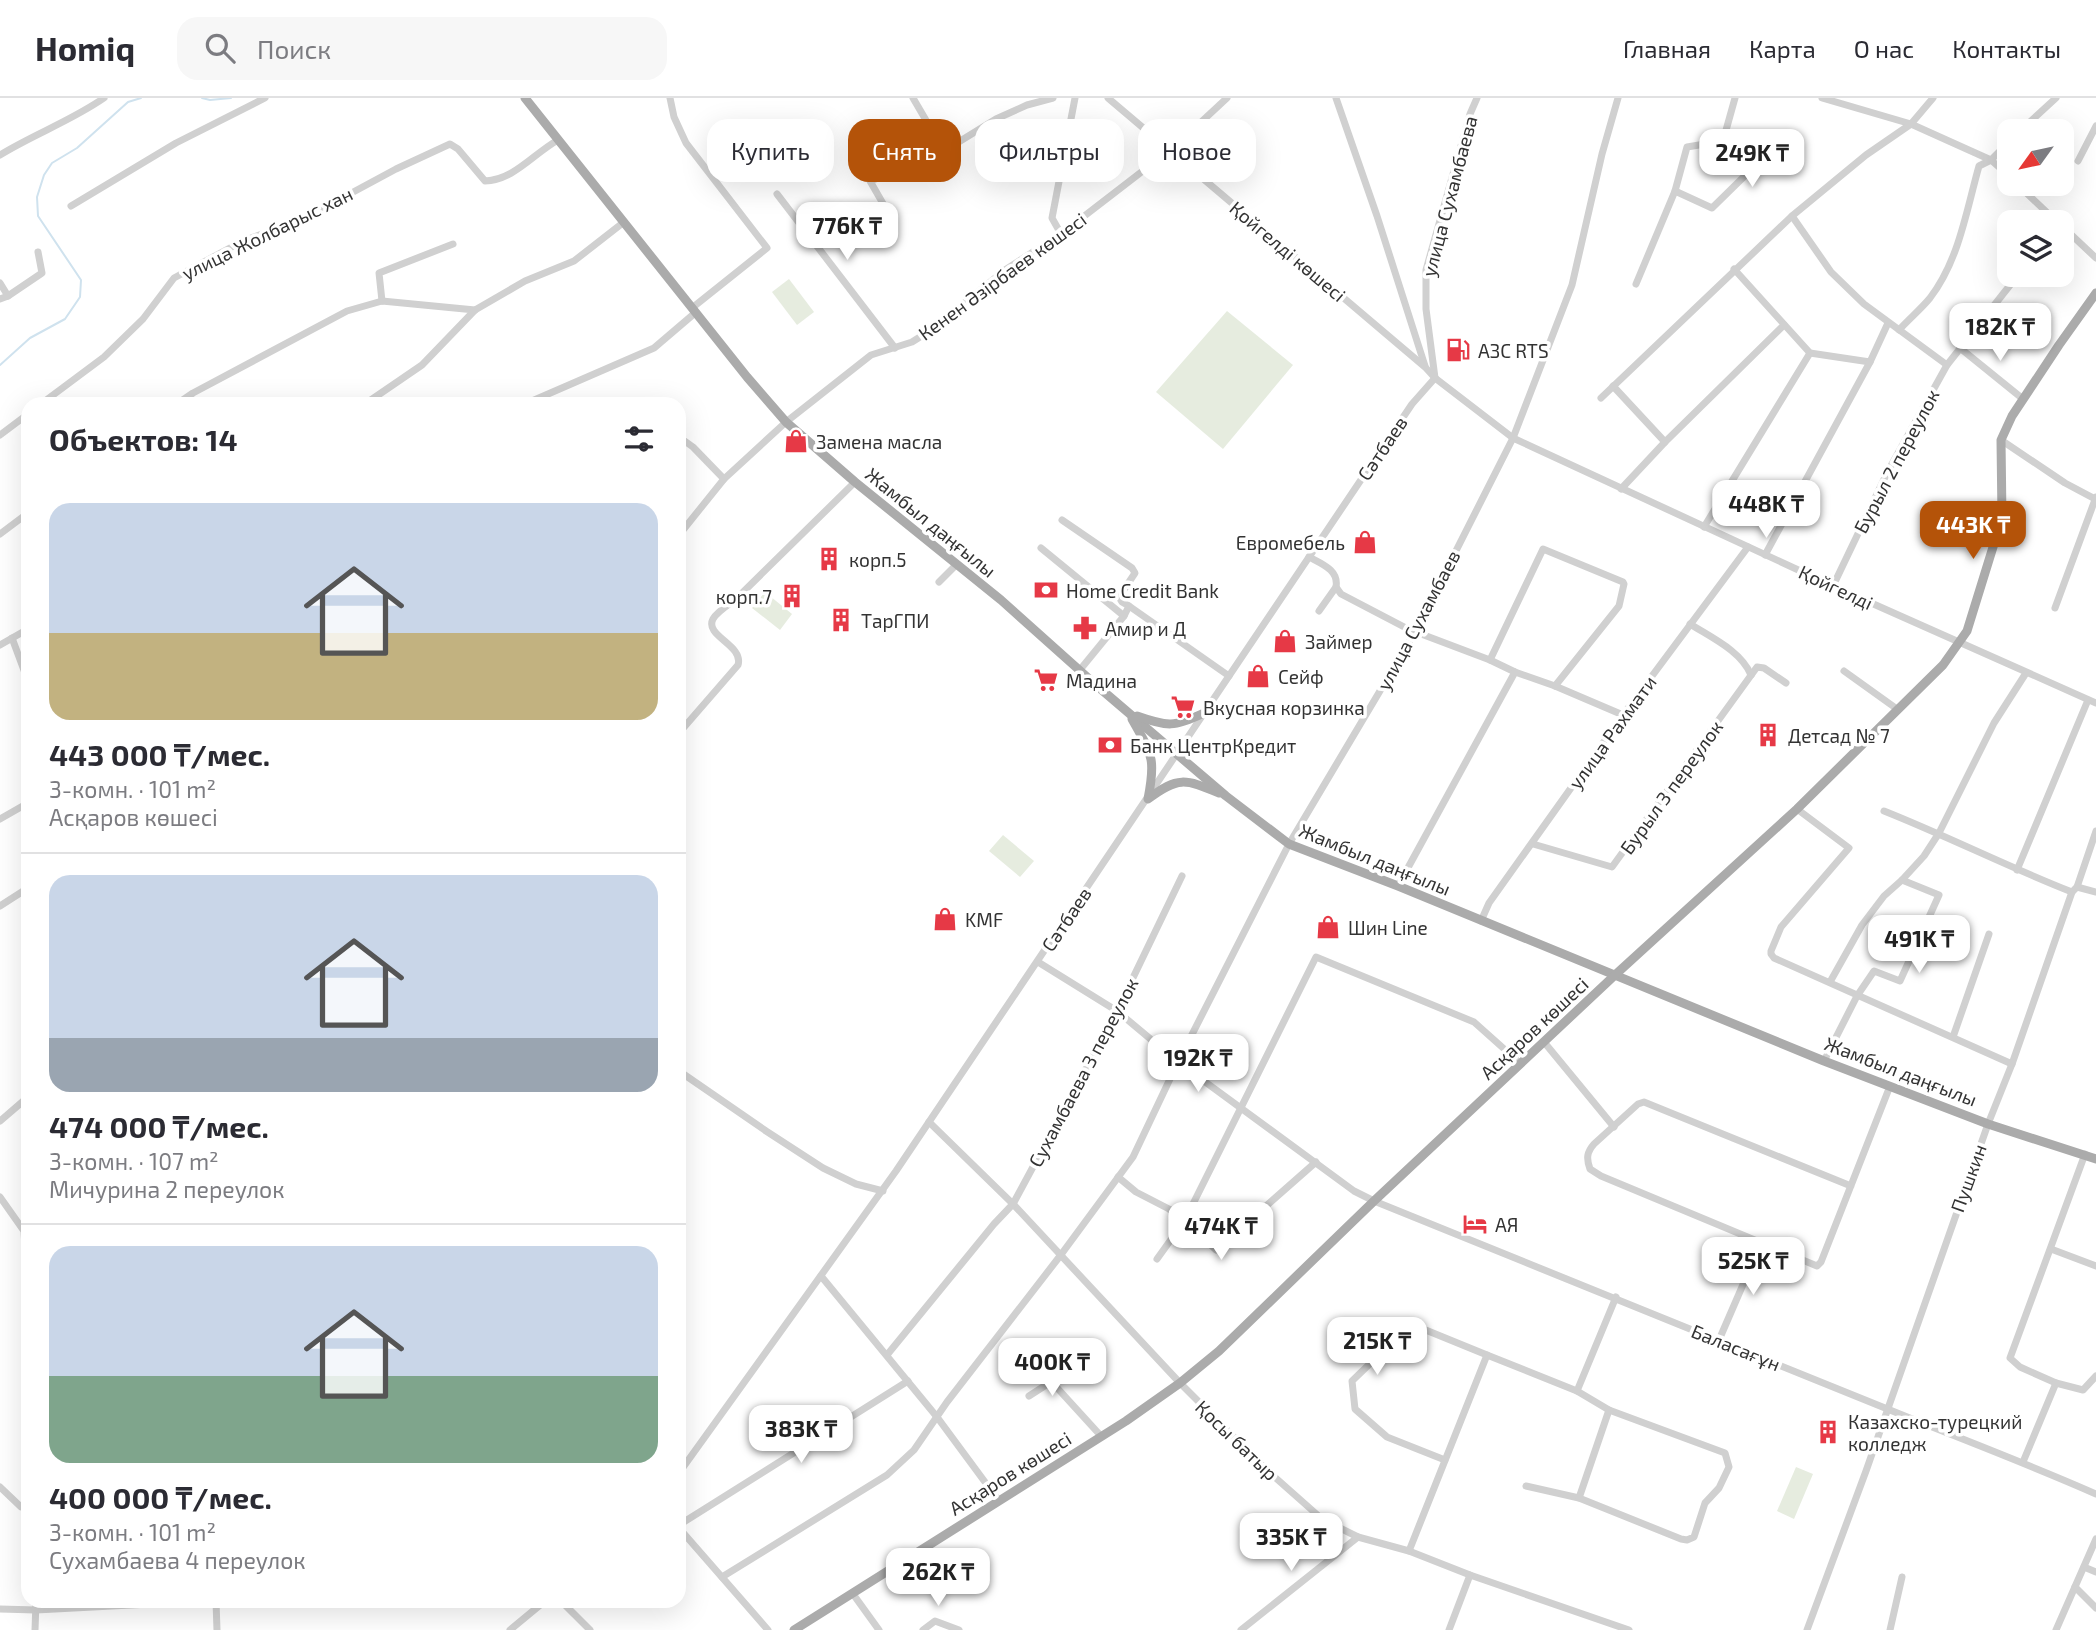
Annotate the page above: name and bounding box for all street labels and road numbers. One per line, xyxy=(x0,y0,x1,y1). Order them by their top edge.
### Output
street label: улица Сухамбаева xyxy=(1416,113,1482,279)
street label: улица Жолбарыс хан xyxy=(178,182,357,285)
street label: Қойгелді көшесі xyxy=(1225,196,1351,306)
street label: Кенен Әзірбаев көшесі xyxy=(913,207,1091,345)
street label: Бурыл 2 переулок xyxy=(1848,385,1945,537)
street label: Сәтбаев xyxy=(1352,412,1412,484)
street label: Жамбыл даңғылы xyxy=(861,462,1001,582)
street label: улица Сухамбаев xyxy=(1371,546,1465,694)
street label: Қойгелді xyxy=(1795,560,1877,614)
street label: улица Рахмати xyxy=(1563,671,1662,794)
street label: Бурыл 3 переулок xyxy=(1615,716,1728,859)
street label: Жамбыл даңғылы xyxy=(1296,818,1454,900)
street label: Сәтбаев xyxy=(1036,883,1096,955)
street label: Асқаров көшесі xyxy=(1475,972,1593,1084)
street label: Сухамбаева 3 переулок xyxy=(1023,973,1144,1171)
street label: Жамбыл даңғылы xyxy=(1822,1031,1980,1111)
street label: Пушкин xyxy=(1945,1141,1992,1215)
street label: Баласағұн xyxy=(1688,1319,1784,1375)
street label: Қосы батыр xyxy=(1191,1395,1283,1485)
street label: Асқаров көшесі xyxy=(945,1426,1075,1520)

